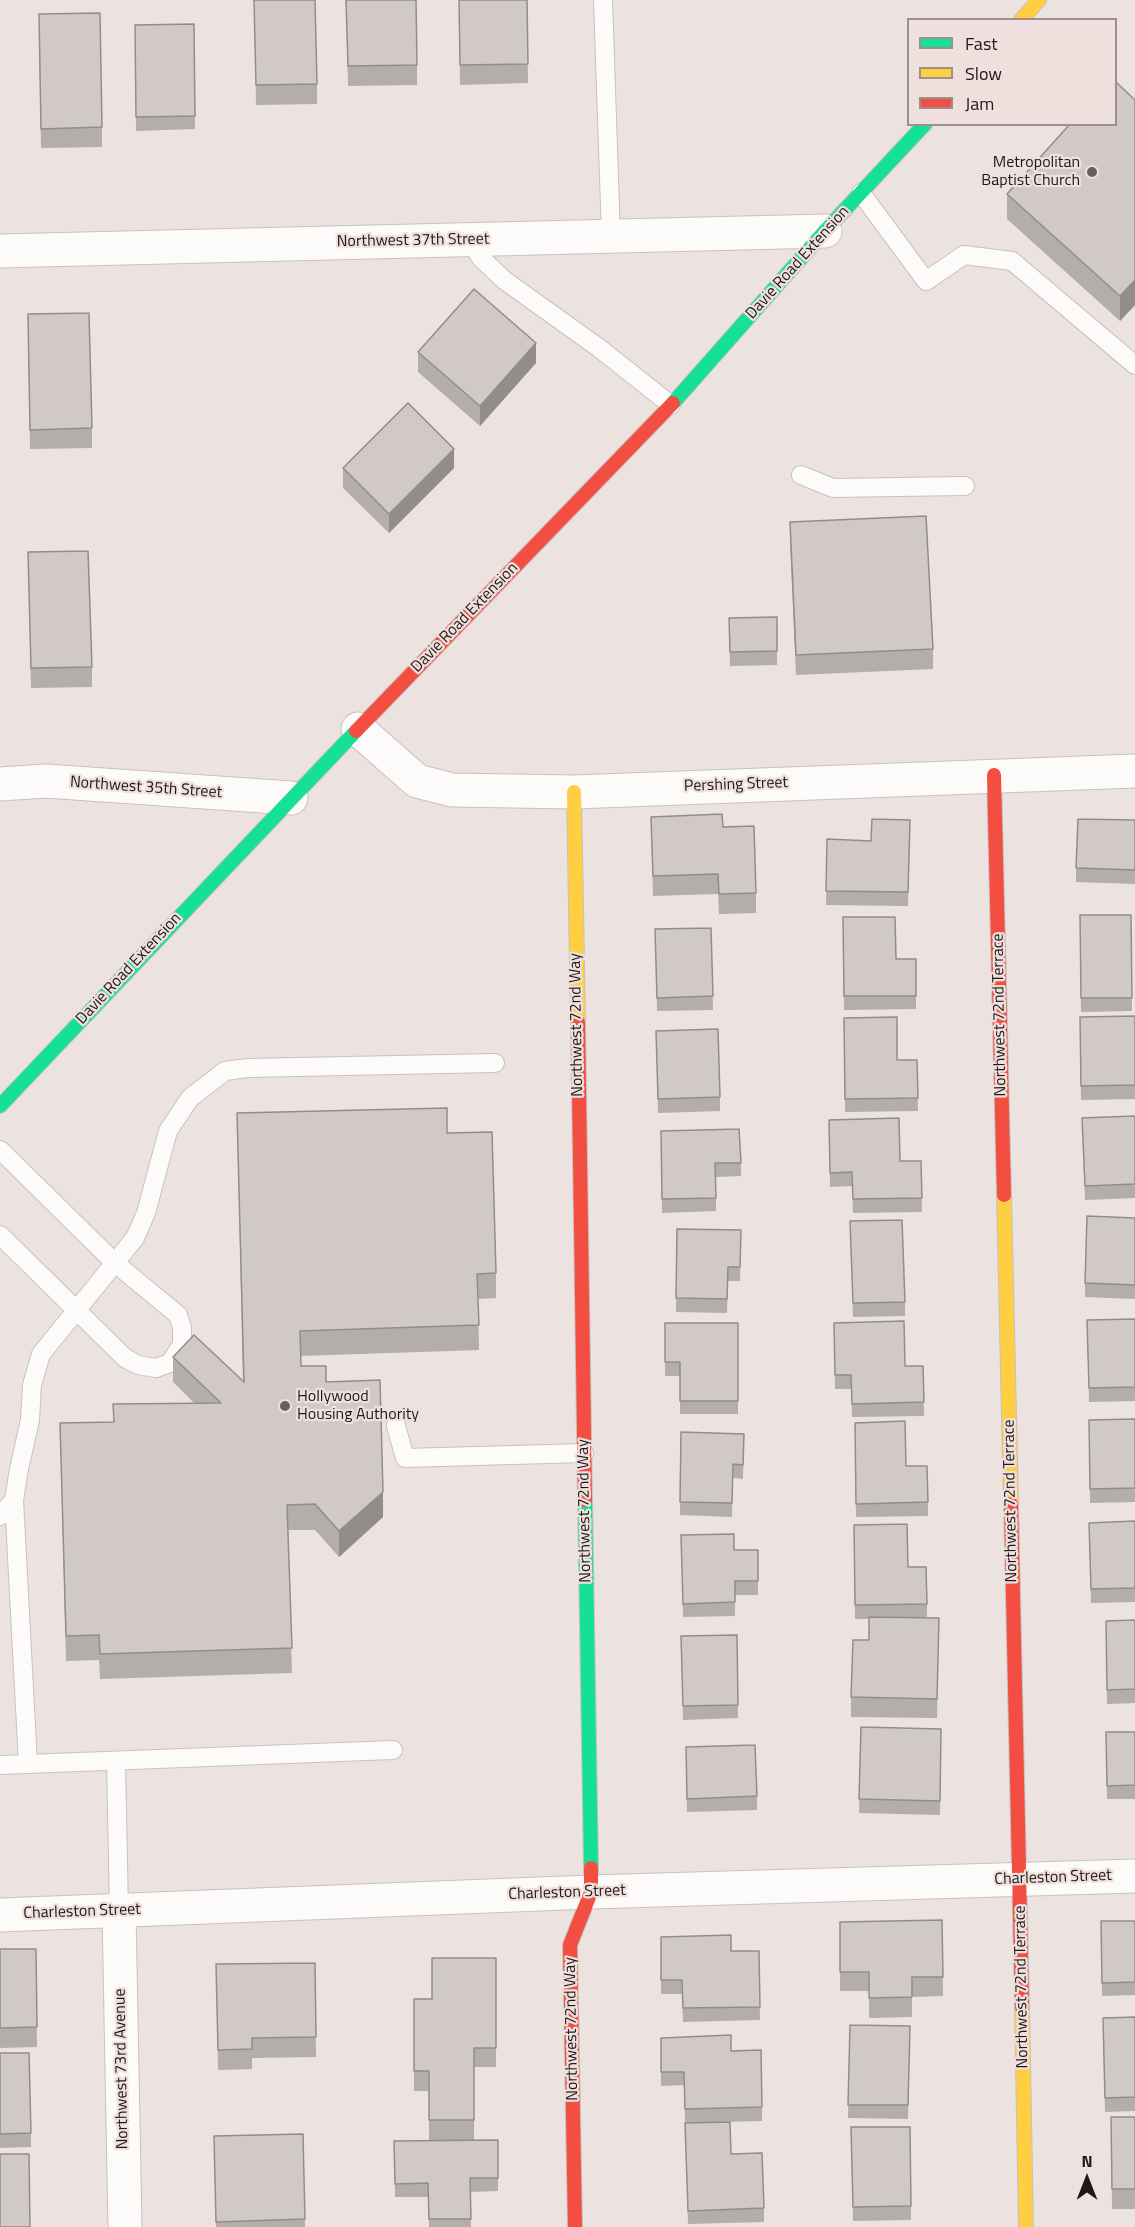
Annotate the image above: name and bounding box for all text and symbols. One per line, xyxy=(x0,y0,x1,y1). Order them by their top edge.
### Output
legend xyxy=(907,18,1117,126)
text: Fast xyxy=(965,30,998,57)
text: Slow xyxy=(965,60,1002,87)
text: Jam xyxy=(965,90,994,117)
place label: Metropolitan Baptist Church xyxy=(981,153,1080,191)
marker: Metropolitan Baptist Church xyxy=(1085,165,1099,179)
street label: Davie Road Extension xyxy=(742,202,854,324)
street label: Northwest 37th Street xyxy=(337,230,489,252)
street label: Davie Road Extension xyxy=(408,559,522,677)
street label: Northwest 35th Street xyxy=(69,773,223,803)
street label: Pershing Street xyxy=(684,774,788,796)
street label: Davie Road Extension xyxy=(72,909,186,1029)
street label: Northwest 72nd Terrace xyxy=(989,933,1011,1097)
street label: Northwest 72nd Way xyxy=(566,953,588,1097)
place label: Hollywood Housing Authority xyxy=(297,1387,419,1425)
marker: Hollywood Housing Authority xyxy=(278,1399,292,1413)
street label: Northwest 72nd Terrace xyxy=(1000,1419,1022,1583)
street label: Northwest 72nd Way xyxy=(574,1439,596,1583)
street label: Charleston Street xyxy=(994,1866,1112,1890)
street label: Charleston Street xyxy=(508,1881,626,1905)
street label: Charleston Street xyxy=(23,1900,141,1924)
street label: Northwest 72nd Terrace xyxy=(1011,1905,1033,2069)
street label: Northwest 72nd Way xyxy=(561,1957,583,2101)
street label: Northwest 73rd Avenue xyxy=(111,1988,133,2150)
north arrow xyxy=(1057,2149,1117,2209)
text: N xyxy=(1081,2149,1093,2173)

